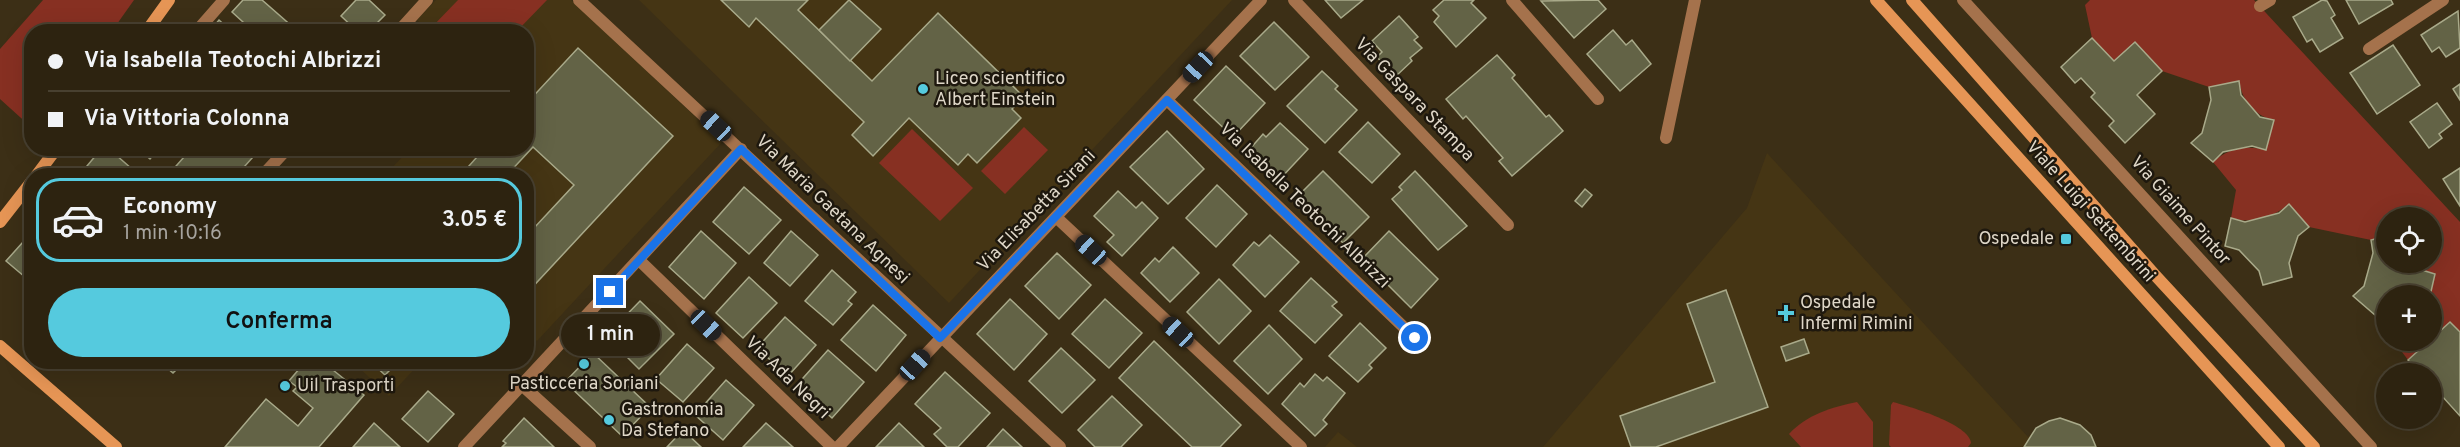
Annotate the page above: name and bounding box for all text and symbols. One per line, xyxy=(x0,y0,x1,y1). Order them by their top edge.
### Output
street label: Via Gaspara Stampa xyxy=(1349,33,1479,167)
text: Via Isabella Teotochi Albrizzi xyxy=(84,48,381,75)
car xyxy=(1179,48,1217,86)
place label: Liceo scientifico Albert Einstein xyxy=(935,68,1065,112)
marker: Liceo scientifico Albert Einstein xyxy=(916,82,930,96)
text: Via Vittoria Colonna xyxy=(84,106,290,133)
car xyxy=(697,107,735,145)
street label: Via Isabella Teotochi Albrizzi xyxy=(1214,118,1394,294)
street label: Via Maria Gaetana Agnesi xyxy=(750,130,914,290)
street label: Viale Luigi Settembrini xyxy=(2020,136,2160,288)
street label: Via Elisabetta Sirani xyxy=(973,145,1101,277)
street label: Via Giaime Pintor xyxy=(2125,151,2235,271)
icon: car xyxy=(51,193,105,247)
text: Economy xyxy=(123,194,217,221)
text: 3.05 € xyxy=(442,207,507,234)
map controls xyxy=(2376,207,2442,429)
button: locate xyxy=(2376,207,2442,273)
text: 1 min · 10:16 xyxy=(123,221,222,247)
place label: Ospedale xyxy=(1978,228,2054,251)
car xyxy=(1072,231,1110,269)
marker: Ospedale xyxy=(2059,232,2073,246)
route end xyxy=(596,278,623,305)
button: + xyxy=(2376,285,2442,351)
button: Conferma xyxy=(48,288,510,357)
place label: Ospedale Infermi Rimini xyxy=(1800,292,1913,336)
marker: Ospedale Infermi Rimini xyxy=(1777,304,1795,322)
car xyxy=(687,306,725,344)
callout: 1 min xyxy=(560,313,660,355)
car xyxy=(1159,313,1197,351)
text: 1 min xyxy=(587,322,634,348)
route start xyxy=(1401,324,1428,351)
street label: Via Ada Negri xyxy=(740,332,834,424)
car xyxy=(896,346,934,384)
marker: Pasticceria Soriani xyxy=(577,357,591,371)
button: − xyxy=(2376,363,2442,429)
place label: Pasticceria Soriani xyxy=(509,373,659,396)
place label: Uil Trasporti xyxy=(297,375,394,398)
marker: Uil Trasporti xyxy=(278,379,292,393)
place label: Gastronomia Da Stefano xyxy=(621,399,723,443)
marker: Gastronomia Da Stefano xyxy=(602,413,616,427)

